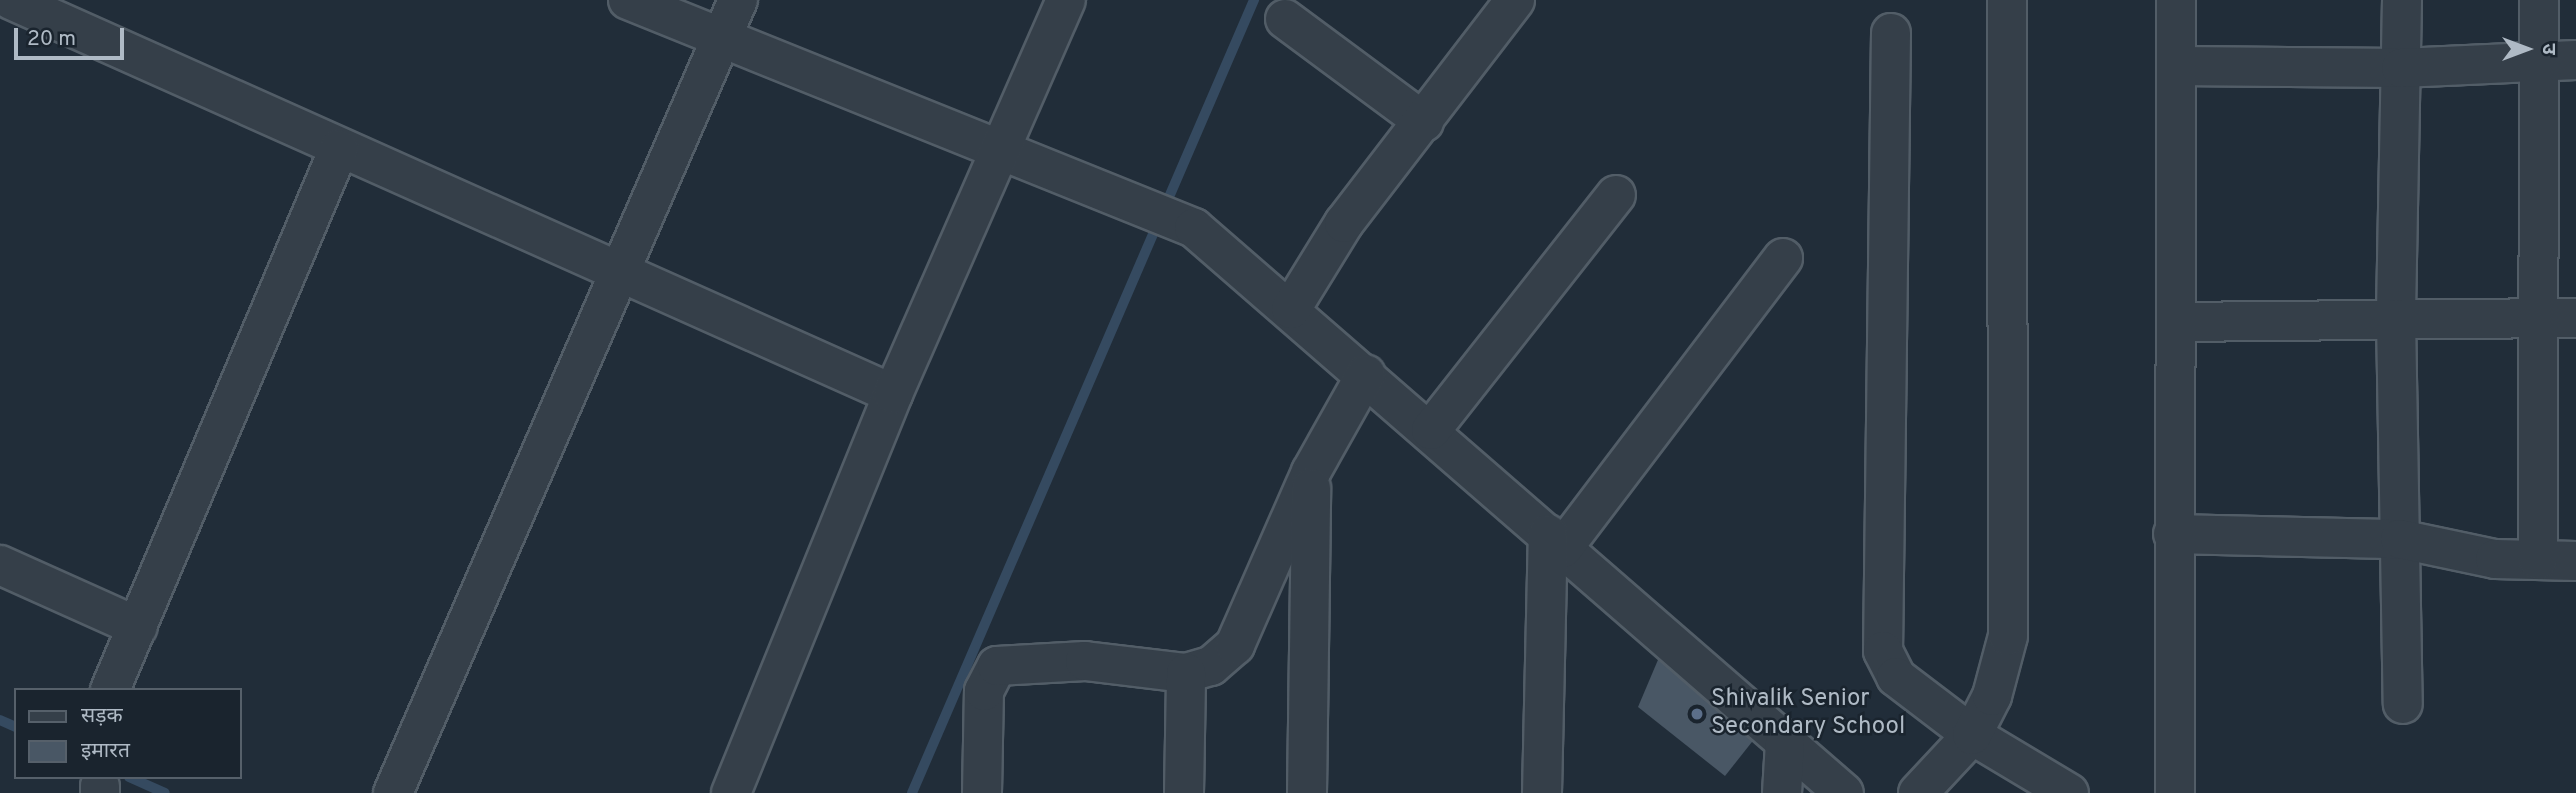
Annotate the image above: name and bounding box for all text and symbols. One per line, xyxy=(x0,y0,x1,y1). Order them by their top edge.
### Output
scale bar xyxy=(18,14,128,58)
north arrow xyxy=(2492,14,2562,84)
text: 20 m xyxy=(27,26,76,53)
text: उ xyxy=(2536,43,2560,55)
place label: Shivalik Senior Secondary School xyxy=(1711,686,1905,742)
legend xyxy=(14,688,242,779)
text: सड़क xyxy=(81,703,123,730)
marker: Shivalik Senior Secondary School xyxy=(1689,706,1705,722)
text: इमारत xyxy=(81,738,130,765)

